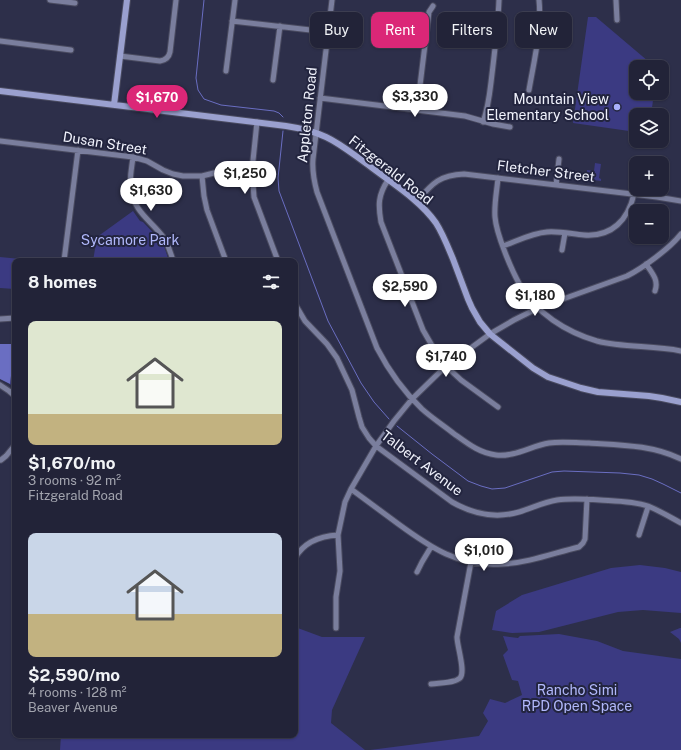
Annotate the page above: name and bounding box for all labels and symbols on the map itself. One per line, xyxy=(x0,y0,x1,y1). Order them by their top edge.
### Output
street label: Appleton Road xyxy=(294,66,320,164)
pin: $3,330 xyxy=(382,84,448,118)
pin: $1,670 xyxy=(124,85,190,119)
place label: Mountain View Elementary School xyxy=(486,91,609,123)
marker: Mountain View Elementary School xyxy=(612,102,622,112)
street label: Dusan Street xyxy=(62,128,148,158)
street label: Fitzgerald Road xyxy=(346,132,436,208)
street label: Fletcher Street xyxy=(496,157,596,185)
pin: $1,250 xyxy=(212,161,278,195)
pin: $1,630 xyxy=(118,178,184,212)
park label: Sycamore Park xyxy=(81,232,179,248)
pin: $2,590 xyxy=(372,274,438,308)
pin: $1,180 xyxy=(502,283,568,317)
pin: $1,740 xyxy=(413,344,479,378)
street label: Talbert Avenue xyxy=(378,427,466,499)
pin: $1,010 xyxy=(451,538,517,572)
park label: Rancho Simi RPD Open Space xyxy=(522,682,632,714)

